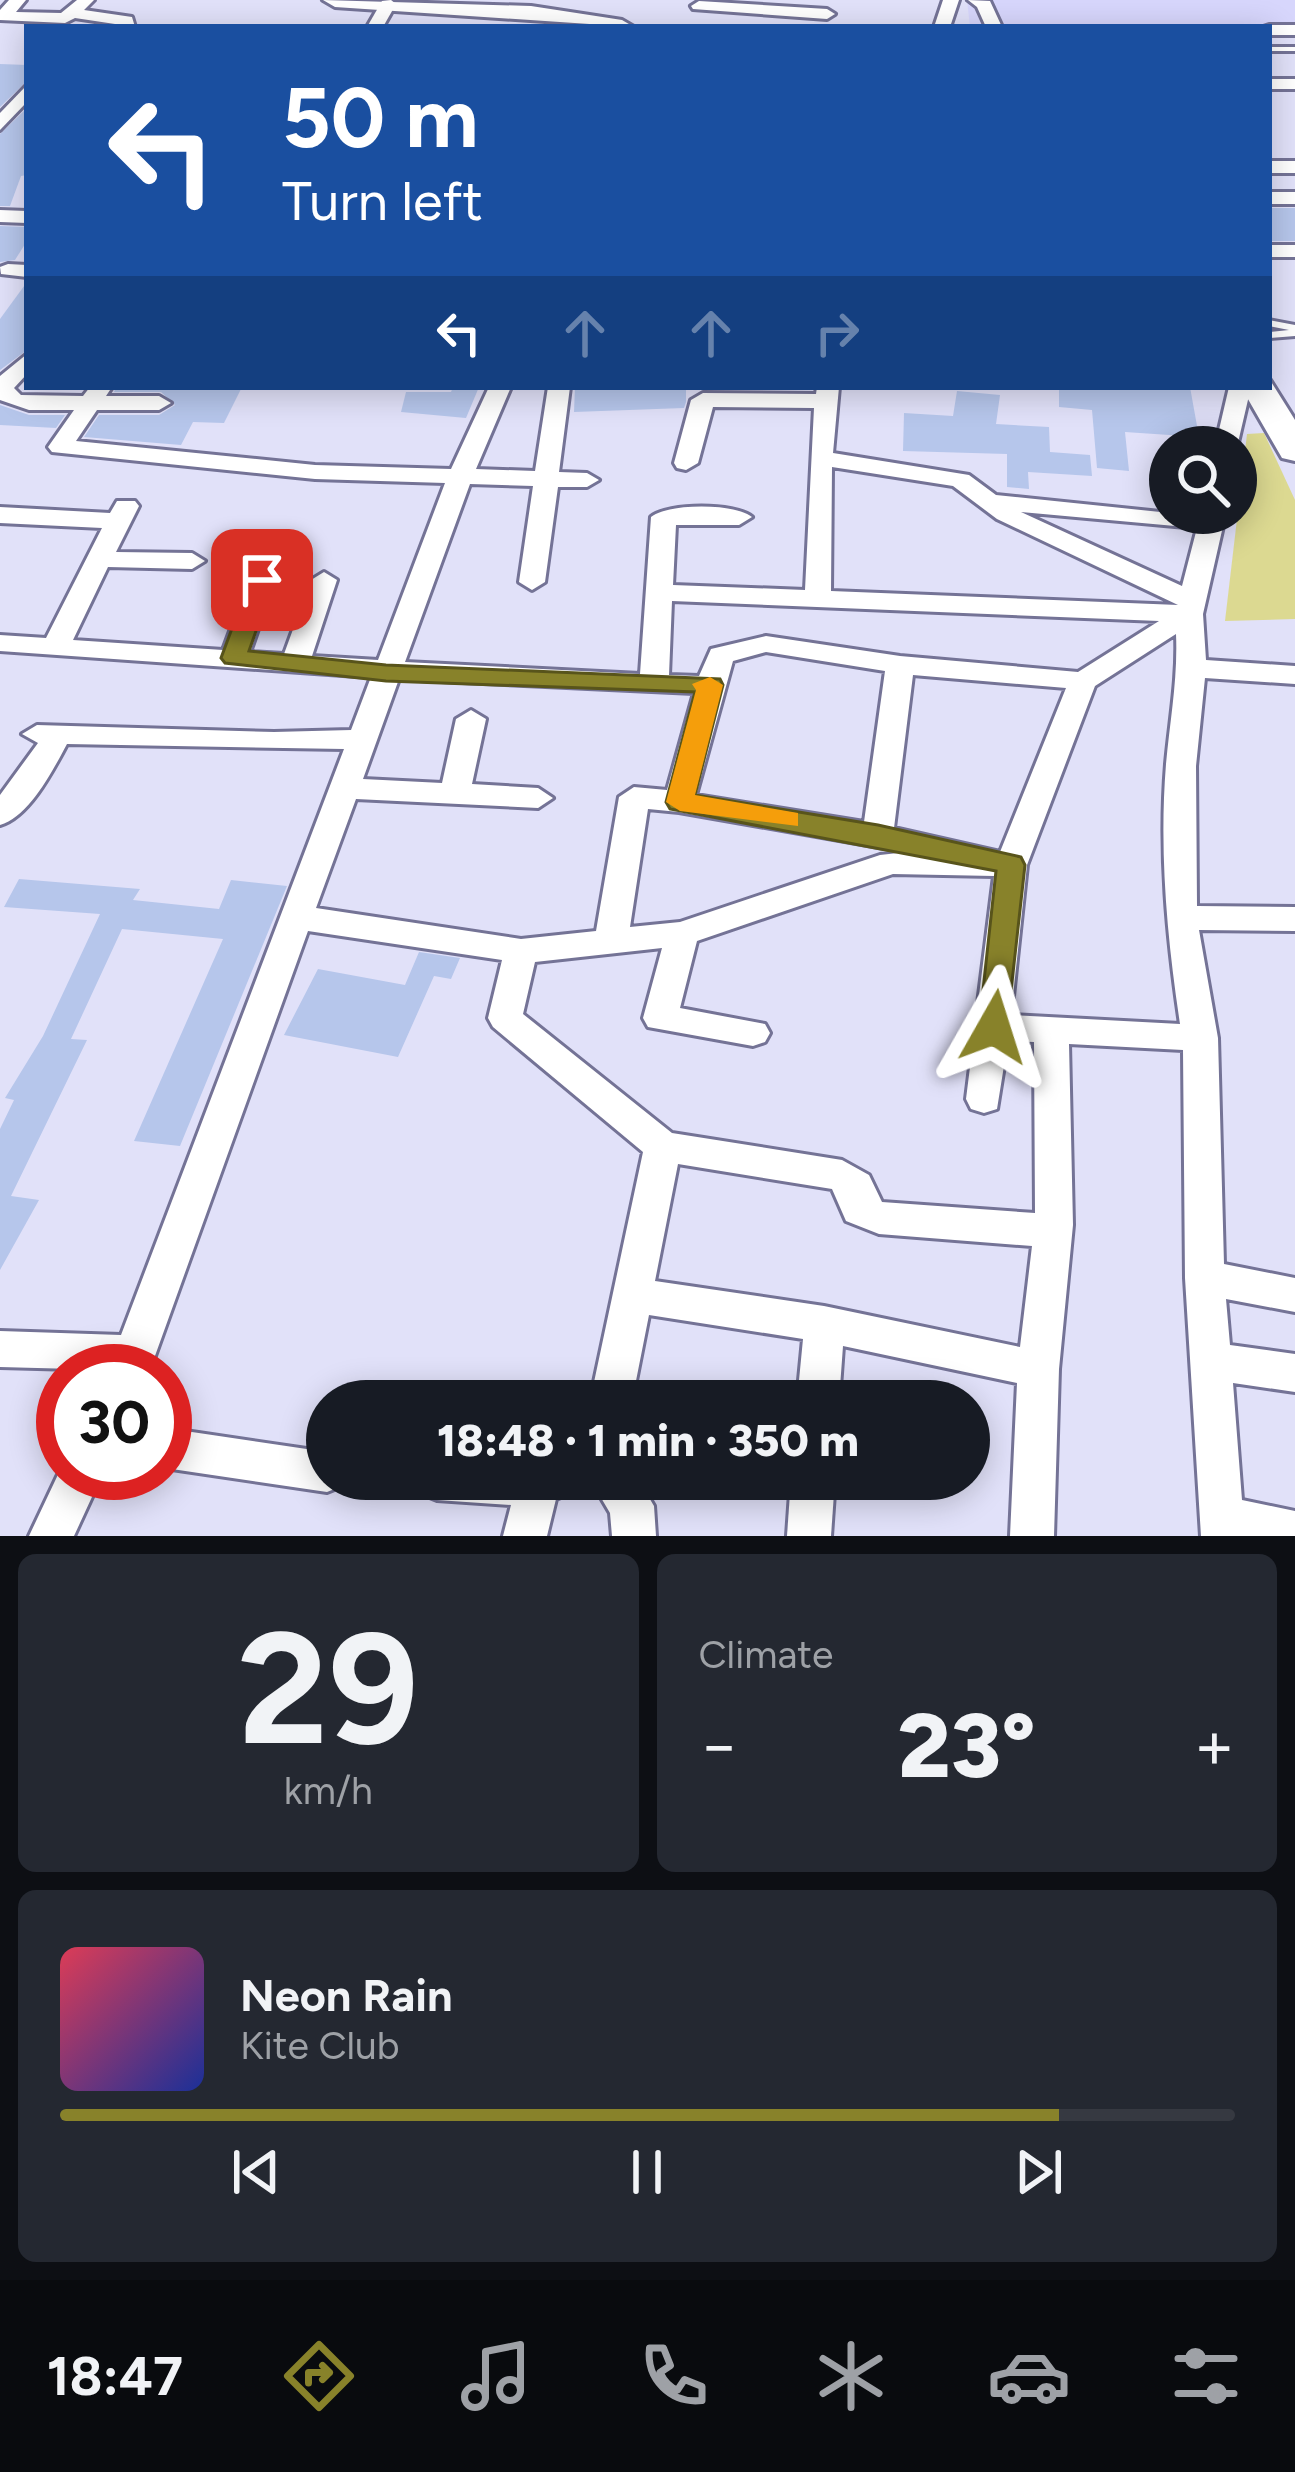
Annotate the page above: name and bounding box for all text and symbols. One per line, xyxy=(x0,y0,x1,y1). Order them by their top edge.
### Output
text: 50 m xyxy=(282,67,478,168)
icon: left xyxy=(84,72,240,228)
text: Turn left xyxy=(282,169,483,234)
icon: left xyxy=(426,300,492,366)
icon: ahead xyxy=(552,300,618,366)
icon: ahead xyxy=(678,300,744,366)
icon: right xyxy=(804,300,870,366)
map controls xyxy=(1149,426,1257,534)
button: search xyxy=(1149,426,1257,534)
pin xyxy=(211,529,313,631)
icon: arrive xyxy=(229,547,295,613)
position arrow xyxy=(931,964,1057,1090)
speed limit sign: 30 xyxy=(36,1344,192,1500)
text: 18:48 · 1 min · 350 m xyxy=(437,1413,859,1467)
text: 29 xyxy=(238,1595,419,1782)
text: Climate xyxy=(699,1631,833,1678)
text: 23° xyxy=(898,1691,1036,1800)
text: − xyxy=(699,1705,740,1785)
text: + xyxy=(1194,1705,1235,1785)
text: km/h xyxy=(284,1767,373,1814)
text: Neon Rain xyxy=(240,1968,453,2022)
text: Kite Club xyxy=(240,2022,400,2069)
icon: previous xyxy=(223,2139,289,2205)
icon: pause xyxy=(614,2139,680,2205)
icon: next xyxy=(1006,2139,1072,2205)
icon: directions xyxy=(277,2334,361,2418)
icon: music xyxy=(454,2334,538,2418)
icon: phone xyxy=(632,2334,716,2418)
icon: climate xyxy=(809,2334,893,2418)
icon: car xyxy=(987,2334,1071,2418)
icon: filters xyxy=(1164,2334,1248,2418)
text: 18:47 xyxy=(47,2344,183,2409)

